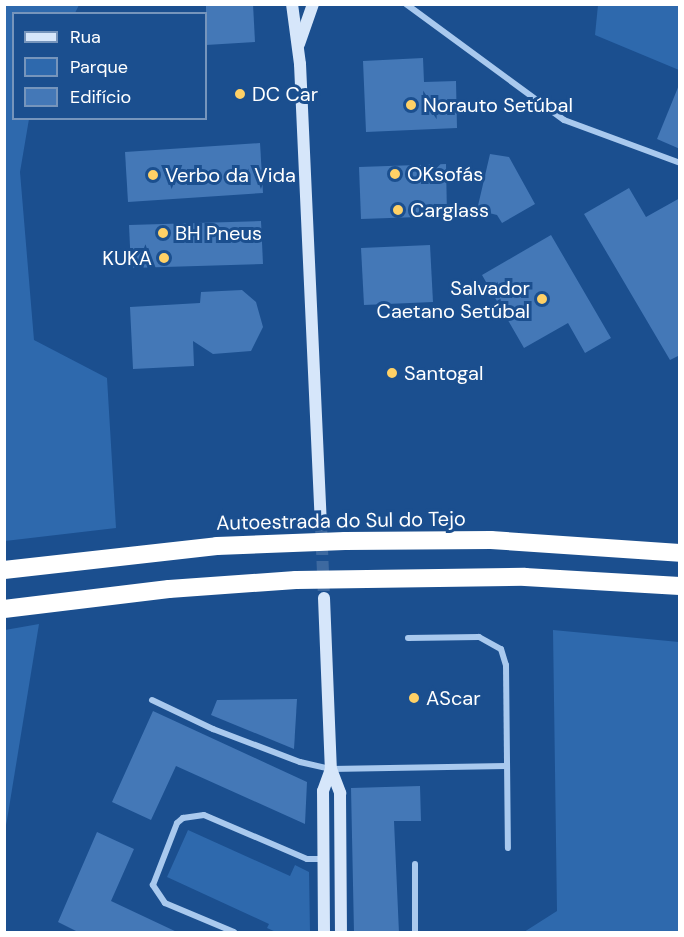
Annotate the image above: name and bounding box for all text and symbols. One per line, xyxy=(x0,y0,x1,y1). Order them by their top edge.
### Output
legend xyxy=(12,12,207,120)
text: Rua xyxy=(70,25,101,49)
text: Parque xyxy=(70,55,128,79)
place label: DC Car xyxy=(252,82,318,106)
text: Edifício xyxy=(70,85,131,109)
marker: DC Car xyxy=(233,87,247,101)
place label: Norauto Setúbal xyxy=(423,93,573,117)
marker: Norauto Setúbal xyxy=(404,98,418,112)
place label: OKsofás xyxy=(407,162,483,186)
place label: Verbo da Vida xyxy=(165,163,296,187)
marker: OKsofás xyxy=(388,167,402,181)
marker: Verbo da Vida xyxy=(146,168,160,182)
place label: Carglass xyxy=(410,198,489,222)
marker: Carglass xyxy=(391,203,405,217)
place label: BH Pneus xyxy=(175,221,262,245)
marker: BH Pneus xyxy=(156,226,170,240)
place label: KUKA xyxy=(102,246,152,270)
marker: KUKA xyxy=(157,251,171,265)
place label: Salvador Caetano Setúbal xyxy=(377,276,530,323)
marker: Salvador Caetano Setúbal xyxy=(535,292,549,306)
place label: Santogal xyxy=(404,361,483,385)
marker: Santogal xyxy=(385,366,399,380)
street label: Autoestrada do Sul do Tejo xyxy=(216,507,466,535)
place label: AScar xyxy=(426,686,481,710)
marker: AScar xyxy=(407,691,421,705)

